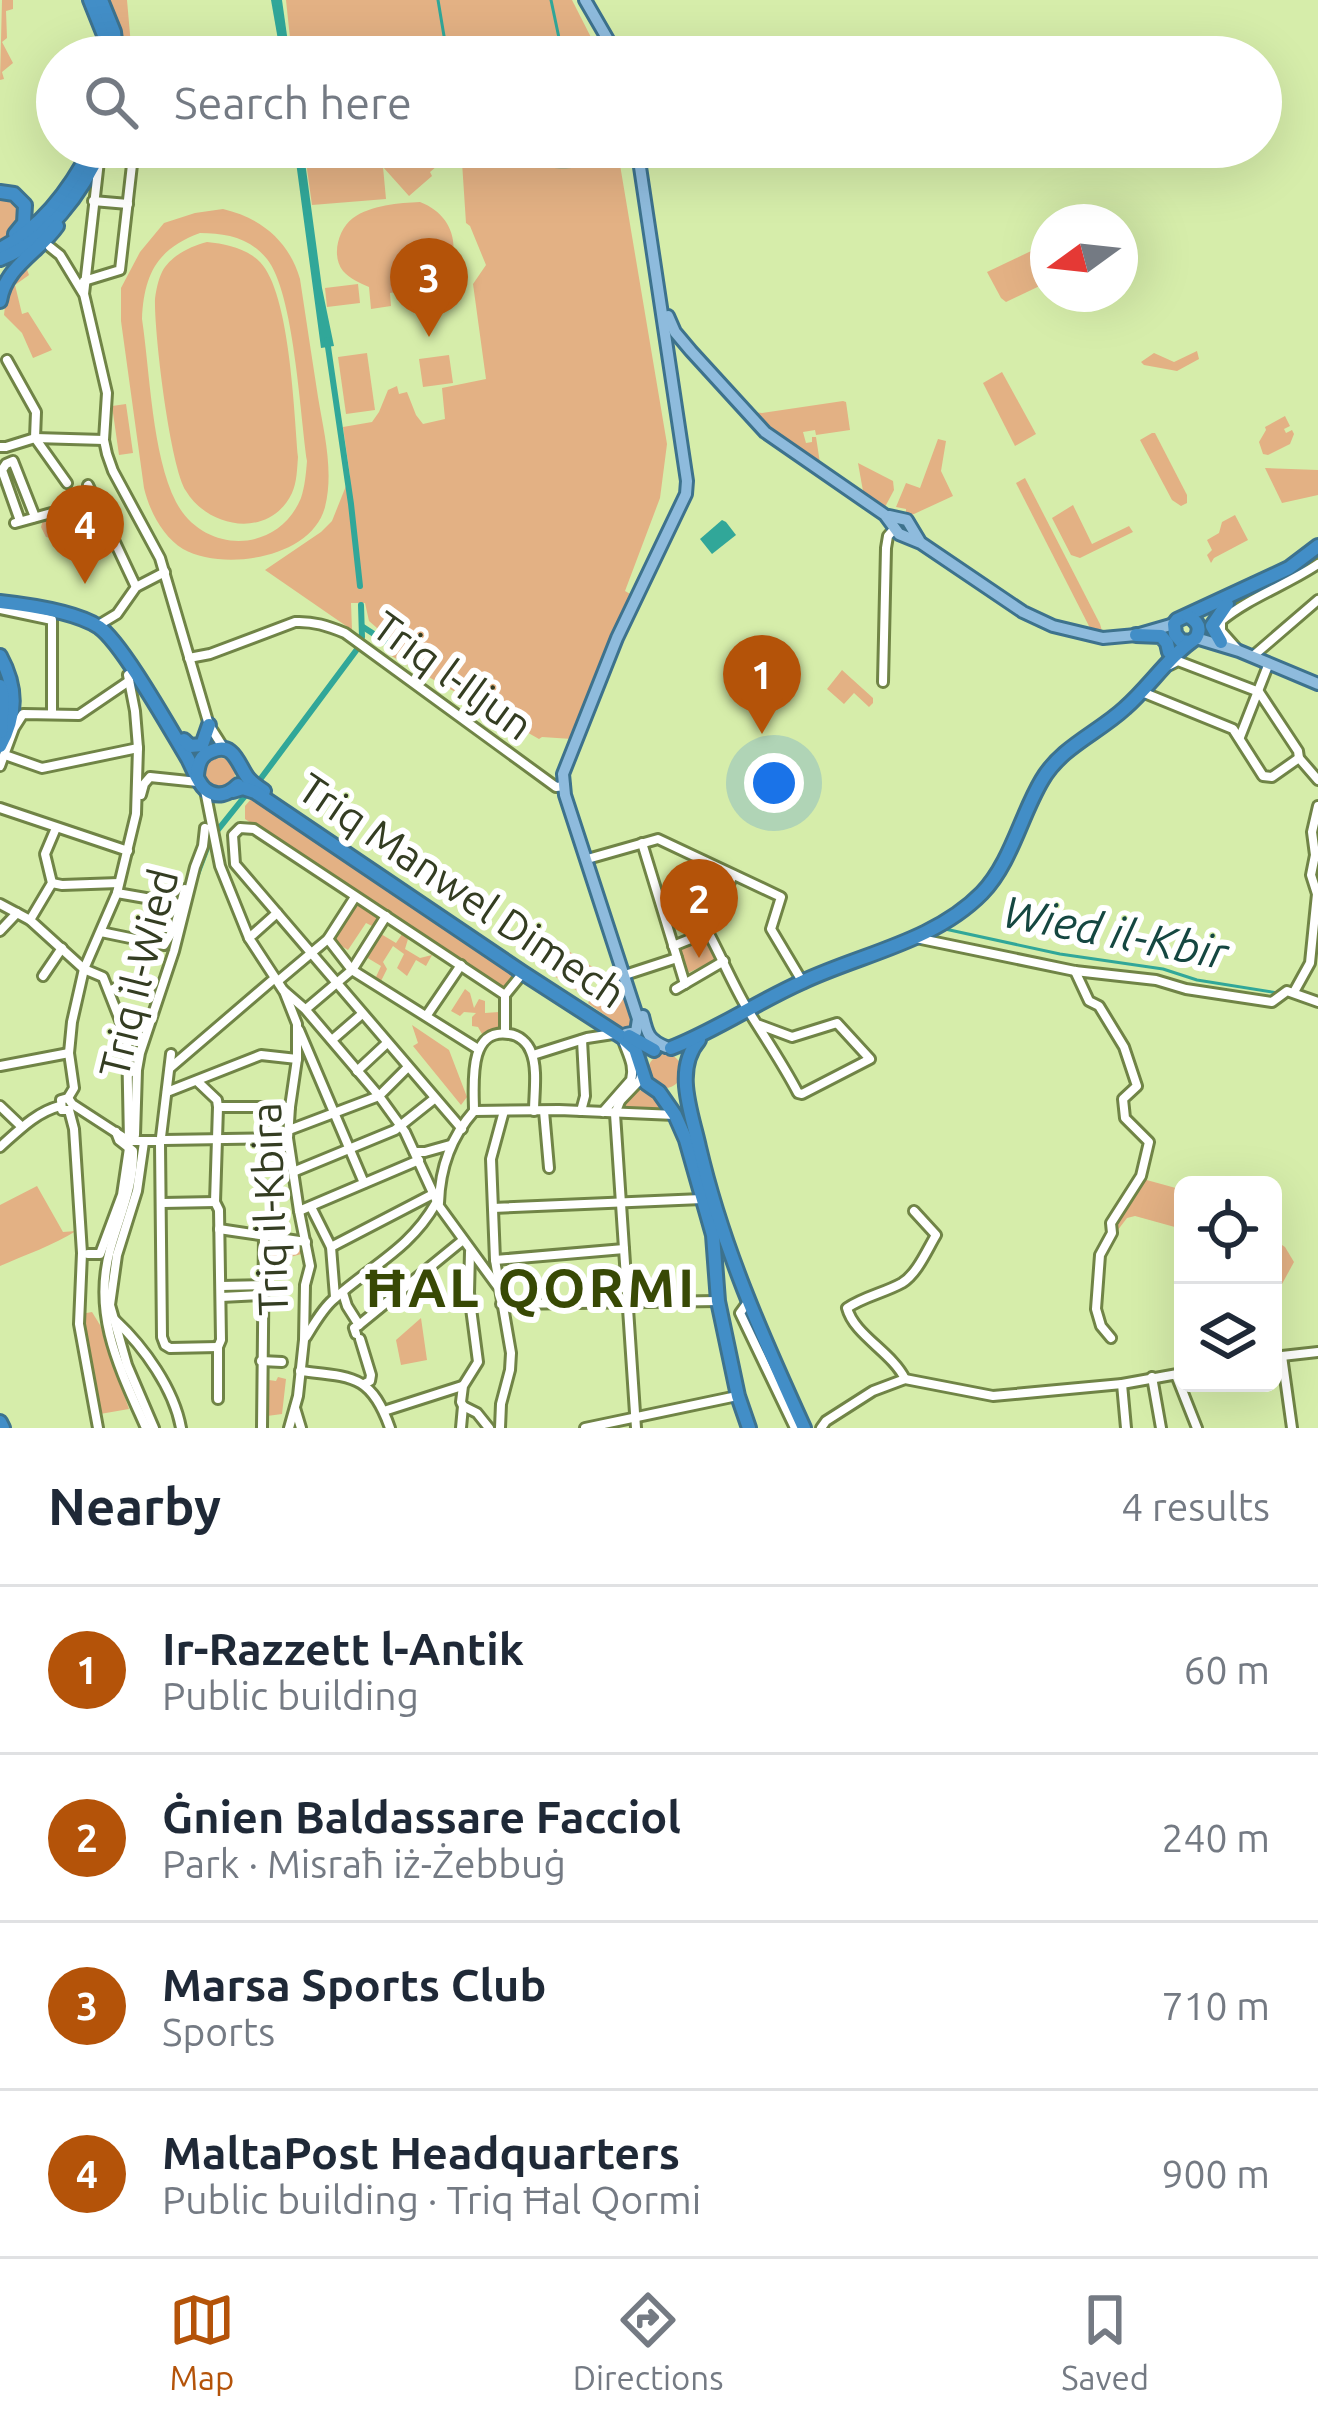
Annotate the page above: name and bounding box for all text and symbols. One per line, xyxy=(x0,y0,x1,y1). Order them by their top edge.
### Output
search box xyxy=(36,36,1282,168)
icon: search xyxy=(78,69,144,135)
text: Search here xyxy=(174,77,412,128)
north arrow xyxy=(1030,204,1138,312)
pin: 3 xyxy=(390,238,468,337)
pin: 4 xyxy=(46,485,124,584)
street label: Triq l-Iljun xyxy=(364,602,542,748)
pin: 1 xyxy=(723,635,801,734)
your location xyxy=(744,753,804,813)
street label: Triq Manwel Dimech xyxy=(290,763,634,1017)
pin: 2 xyxy=(660,859,738,958)
street label: Triq il-Wied xyxy=(89,864,187,1082)
water label: Wied il-Kbir xyxy=(1000,885,1234,979)
street label: Triq il-Kbira xyxy=(242,1102,296,1316)
map controls xyxy=(1174,1176,1282,1392)
button: locate xyxy=(1174,1176,1282,1284)
district label: ĦAL QORMI xyxy=(365,1257,697,1317)
button: layers xyxy=(1174,1284,1282,1392)
text: Nearby xyxy=(48,1477,221,1535)
text: 4 results xyxy=(1121,1485,1270,1528)
text: Ir-Razzett l-Antik xyxy=(162,1623,524,1674)
text: 1 xyxy=(76,1648,98,1691)
text: 60 m xyxy=(1183,1648,1270,1691)
text: Public building xyxy=(162,1674,419,1717)
text: Ġnien Baldassare Facciol xyxy=(162,1791,681,1842)
text: 2 xyxy=(76,1816,98,1859)
text: 240 m xyxy=(1161,1816,1270,1859)
text: Park · Misraħ iż-Żebbuġ xyxy=(162,1842,566,1885)
text: Marsa Sports Club xyxy=(162,1959,546,2010)
text: 3 xyxy=(76,1984,98,2027)
text: 710 m xyxy=(1161,1984,1270,2027)
text: Sports xyxy=(162,2010,275,2053)
text: MaltaPost Headquarters xyxy=(162,2127,680,2178)
text: 4 xyxy=(76,2152,98,2195)
text: 900 m xyxy=(1161,2152,1270,2195)
text: Public building · Triq Ħal Qormi xyxy=(162,2178,701,2221)
tab: Map xyxy=(169,2287,235,2396)
tab: Directions xyxy=(573,2287,723,2396)
tab: Saved xyxy=(1061,2287,1149,2396)

